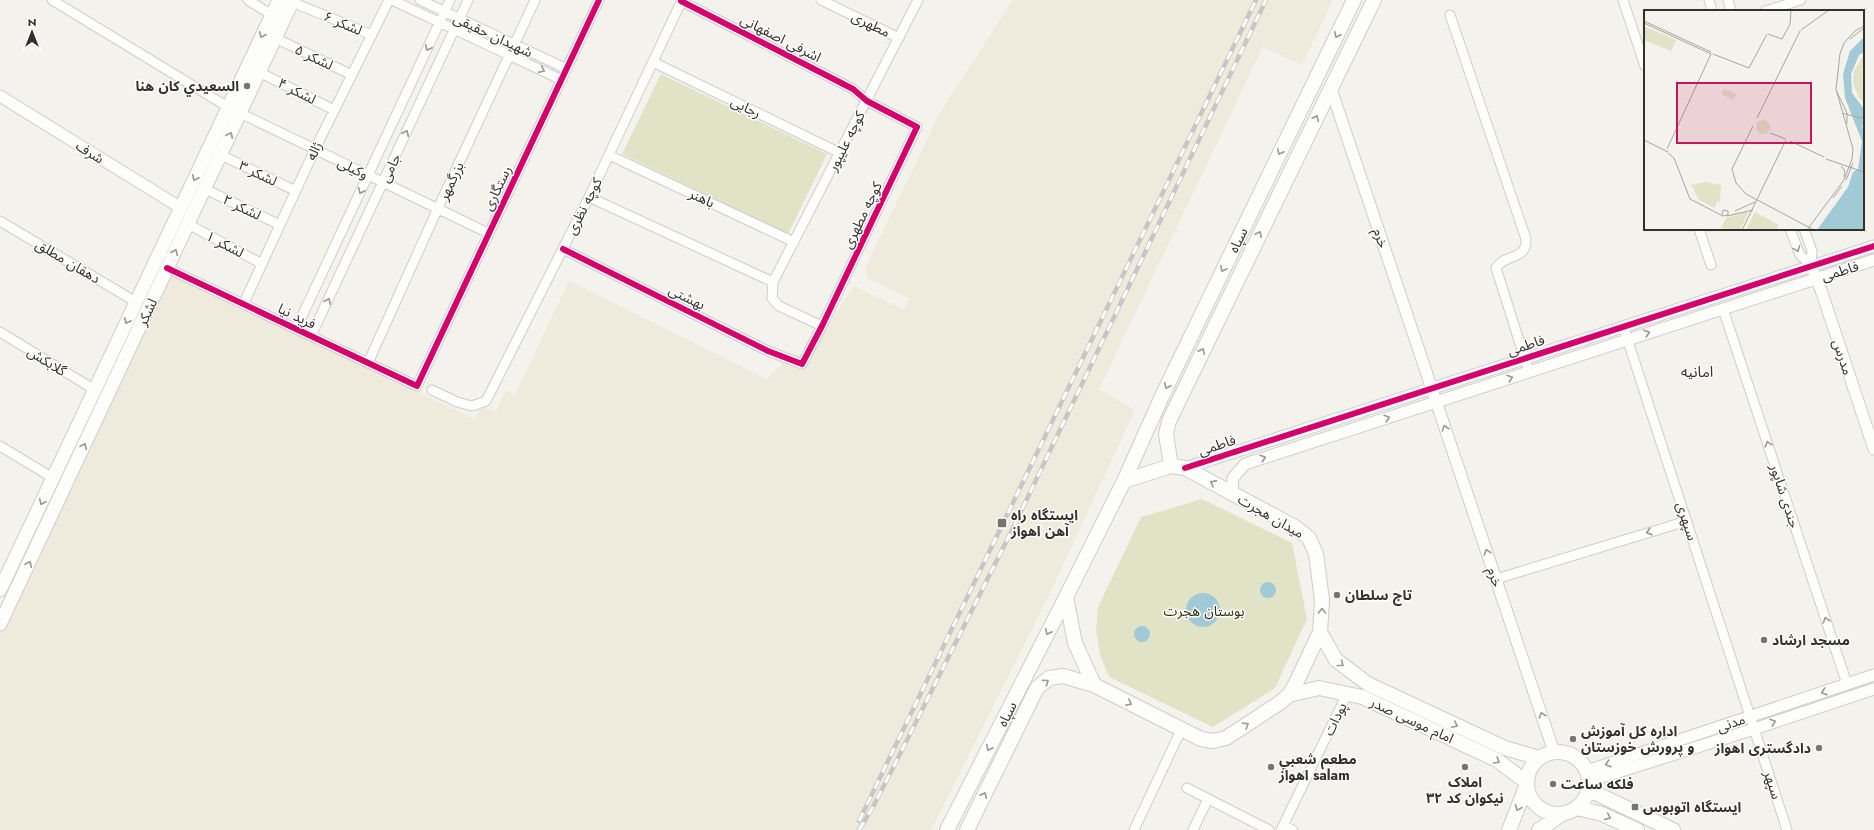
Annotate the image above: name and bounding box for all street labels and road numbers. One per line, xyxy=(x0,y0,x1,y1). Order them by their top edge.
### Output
street label: لشکر ۶ xyxy=(320,6,366,40)
street label: مطهری xyxy=(848,6,894,42)
street label: شهیدان حقیقی xyxy=(450,8,536,62)
street label: اشرفی اصفهانی xyxy=(737,9,825,67)
street label: لشکر ۵ xyxy=(291,39,337,75)
street label: لشکر ۴ xyxy=(274,73,320,109)
street label: رجایی xyxy=(728,91,764,123)
street label: کوچه علیپور xyxy=(822,107,870,175)
street label: شرف xyxy=(72,136,108,168)
street label: ژاله xyxy=(301,138,327,164)
street label: جامی xyxy=(375,150,405,186)
street label: وکیلی xyxy=(334,152,372,184)
street label: لشکر ۳ xyxy=(235,155,281,191)
street label: بزرگمهر xyxy=(433,158,469,204)
street label: رستگاری xyxy=(478,162,516,214)
street label: کوچه نظری xyxy=(561,174,607,238)
street label: کوچه مطهری xyxy=(837,178,887,252)
street label: باهنر xyxy=(685,183,718,213)
street label: لشکر ۲ xyxy=(219,189,265,225)
street label: سپاه xyxy=(1223,224,1253,256)
street label: خرم xyxy=(1367,225,1394,251)
street label: لشکر ۱ xyxy=(202,226,248,262)
street label: دهقان مطلق xyxy=(32,234,104,288)
street label: فاطمی xyxy=(1819,256,1861,286)
street label: بهشتی xyxy=(665,280,709,314)
street label: لشکر xyxy=(132,295,162,330)
street label: فرید نیا xyxy=(275,298,319,334)
street label: فاطمی xyxy=(1505,330,1547,360)
street label: مدرس xyxy=(1828,337,1858,377)
street label: گلابکش xyxy=(24,341,71,381)
street label: فاطمی xyxy=(1196,430,1238,460)
street label: جندی شاپور xyxy=(1765,460,1805,531)
street label: میدان هجرت xyxy=(1234,489,1308,543)
street label: سپهری xyxy=(1671,499,1703,543)
street label: خرم xyxy=(1481,564,1508,590)
street label: امام موسی صدر xyxy=(1365,691,1457,749)
street label: سپاه xyxy=(992,698,1022,730)
street label: پودات xyxy=(1318,699,1352,739)
street label: مدنی xyxy=(1714,709,1748,737)
street label: سپهر xyxy=(1759,767,1787,802)

